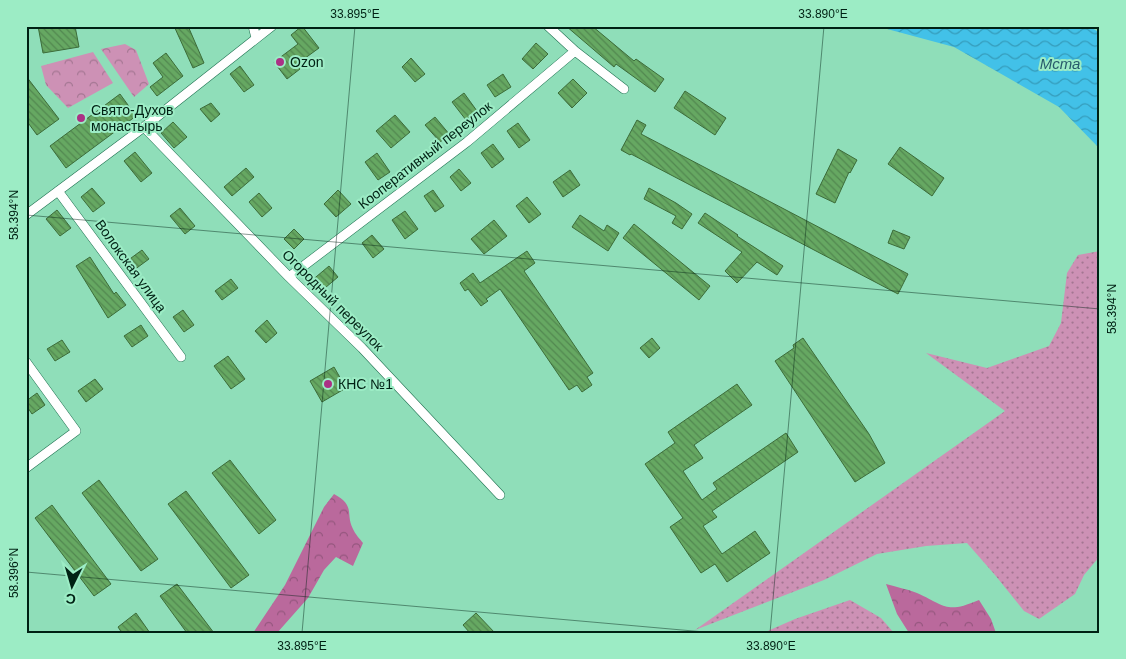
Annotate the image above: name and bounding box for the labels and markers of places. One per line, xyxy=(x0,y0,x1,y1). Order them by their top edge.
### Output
place label: Ozon xyxy=(290,54,323,70)
marker: Ozon xyxy=(274,56,286,68)
place label: Свято-Духов монастырь xyxy=(91,102,174,134)
marker: Свято-Духов монастырь xyxy=(75,112,87,124)
place label: КНС №1 xyxy=(338,376,393,392)
marker: КНС №1 xyxy=(322,378,334,390)

